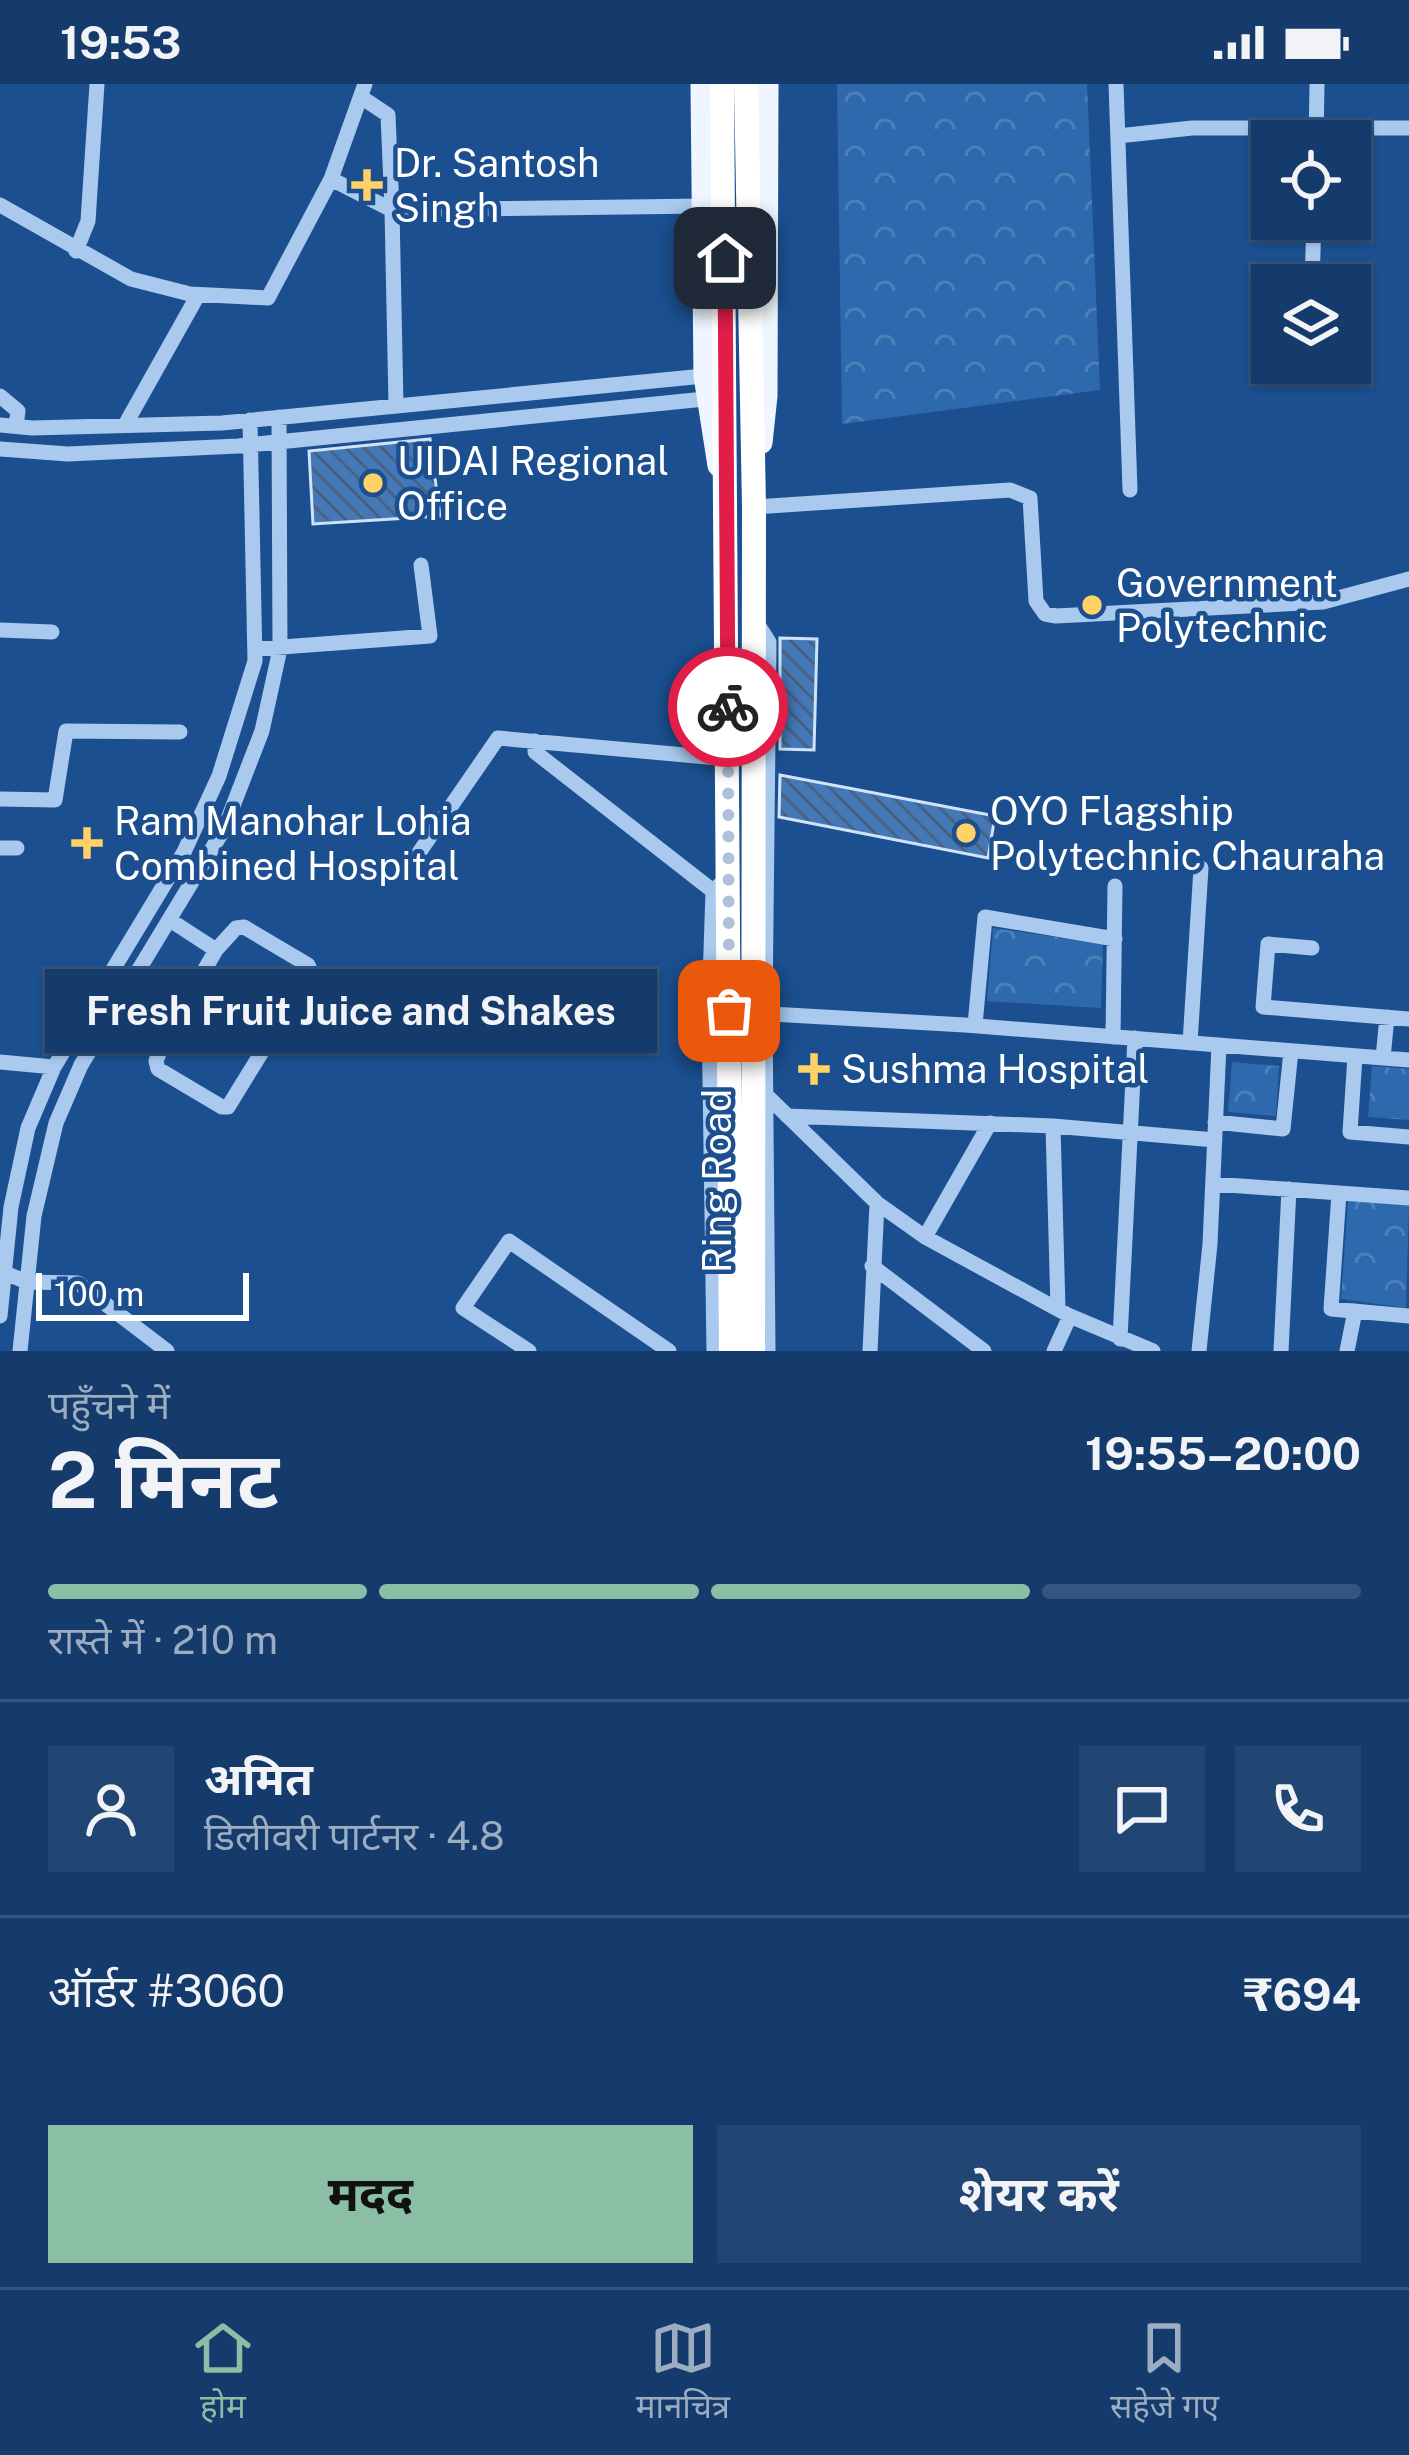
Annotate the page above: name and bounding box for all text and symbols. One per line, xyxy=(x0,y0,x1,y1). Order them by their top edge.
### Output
text: 19:53 xyxy=(60,16,181,69)
map controls xyxy=(1251,120,1371,384)
button: locate xyxy=(1251,120,1371,240)
place label: Dr. Santosh Singh xyxy=(394,140,599,231)
marker: Dr. Santosh Singh xyxy=(351,169,383,201)
pin xyxy=(674,207,776,309)
icon: home xyxy=(692,225,758,291)
button: layers xyxy=(1251,264,1371,384)
place label: UIDAI Regional Office xyxy=(397,438,669,529)
marker: UIDAI Regional Office xyxy=(360,470,386,496)
place label: Government Polytechnic xyxy=(1116,560,1338,651)
marker: Government Polytechnic xyxy=(1079,592,1105,618)
courier xyxy=(668,647,788,767)
icon: bike xyxy=(695,674,761,740)
place label: OYO Flagship Polytechnic Chauraha xyxy=(990,788,1385,879)
place label: Ram Manohar Lohia Combined Hospital xyxy=(114,798,472,889)
marker: OYO Flagship Polytechnic Chauraha xyxy=(953,820,979,846)
marker: Ram Manohar Lohia Combined Hospital xyxy=(71,827,103,859)
pin xyxy=(678,960,780,1062)
callout: Fresh Fruit Juice and Shakes xyxy=(45,969,657,1053)
icon: bag xyxy=(696,978,762,1044)
text: Fresh Fruit Juice and Shakes xyxy=(86,988,616,1034)
place label: Sushma Hospital xyxy=(841,1046,1149,1092)
marker: Sushma Hospital xyxy=(798,1053,830,1085)
street label: Ring Road xyxy=(694,1089,740,1273)
scale bar xyxy=(36,1267,249,1320)
text: 100 m xyxy=(54,1275,144,1313)
text: पहुँचने में xyxy=(48,1382,170,1428)
text: 19:55–20:00 xyxy=(1085,1427,1361,1480)
text: 2 मिनट xyxy=(48,1434,279,1526)
text: रास्ते में · 210 m xyxy=(48,1617,278,1663)
button: person xyxy=(48,1746,174,1872)
button: chat xyxy=(1079,1746,1205,1872)
button: phone xyxy=(1235,1746,1361,1872)
text: अमित xyxy=(204,1752,313,1805)
text: डिलीवरी पार्टनर · 4.8 xyxy=(204,1813,504,1859)
text: ऑर्डर #3060 xyxy=(48,1964,285,2017)
text: ₹694 xyxy=(1243,1968,1361,2021)
button: मदद xyxy=(48,2125,693,2263)
button: शेयर करें xyxy=(717,2125,1361,2263)
tab: होम xyxy=(190,2315,256,2431)
tab: मानचित्र xyxy=(636,2315,730,2431)
tab: सहेजे गए xyxy=(1110,2315,1219,2431)

